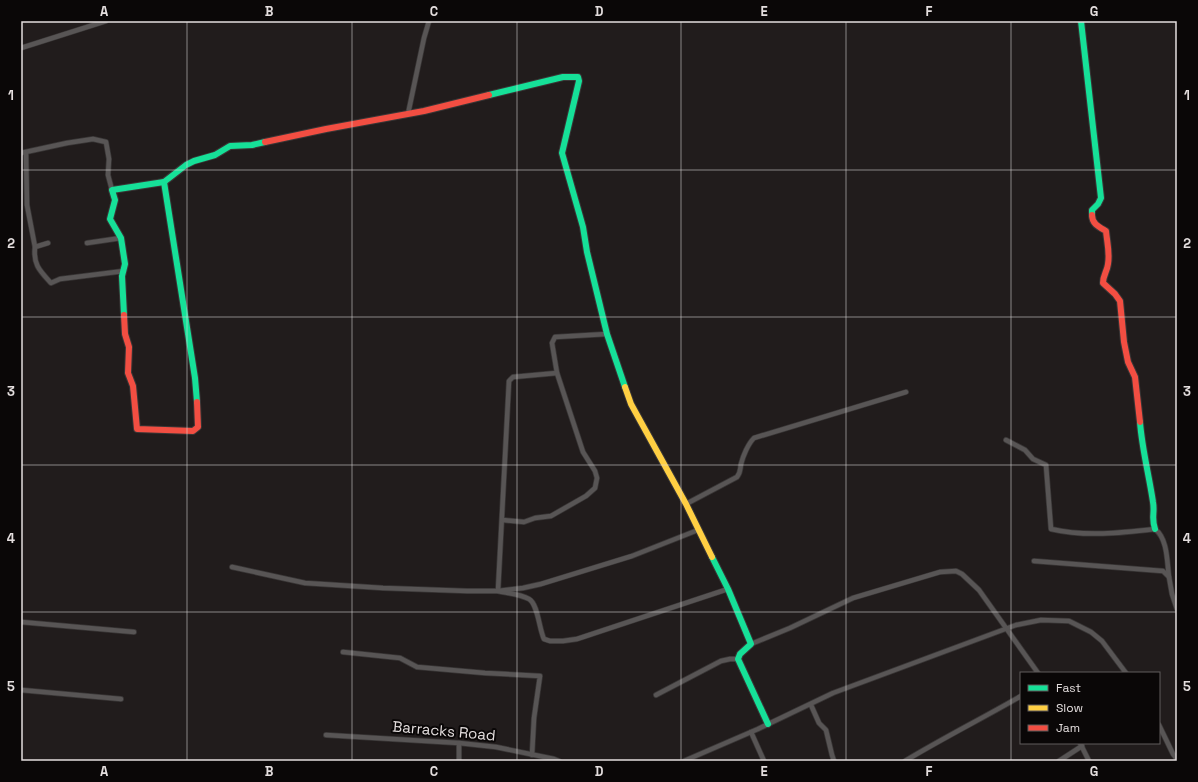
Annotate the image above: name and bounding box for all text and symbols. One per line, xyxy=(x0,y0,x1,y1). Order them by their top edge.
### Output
text: A xyxy=(100,3,109,20)
text: B xyxy=(265,3,274,20)
text: C xyxy=(430,3,438,20)
text: D xyxy=(595,3,604,20)
text: E xyxy=(760,3,768,20)
text: F xyxy=(926,3,933,20)
text: G xyxy=(1090,3,1098,20)
text: 1 xyxy=(8,87,14,104)
text: 1 xyxy=(1184,87,1190,104)
text: 2 xyxy=(7,235,15,252)
text: 2 xyxy=(1183,235,1191,252)
text: 3 xyxy=(7,383,15,400)
text: 3 xyxy=(1183,383,1191,400)
text: 4 xyxy=(7,530,15,547)
text: 4 xyxy=(1183,530,1191,547)
legend xyxy=(1020,672,1160,744)
text: 5 xyxy=(7,678,15,695)
text: 5 xyxy=(1183,678,1191,695)
text: Fast xyxy=(1056,680,1081,696)
text: Slow xyxy=(1056,700,1083,716)
street label: Barracks Road xyxy=(392,717,496,744)
text: Jam xyxy=(1056,720,1080,736)
text: A xyxy=(100,763,109,780)
text: B xyxy=(265,763,274,780)
text: C xyxy=(430,763,438,780)
text: D xyxy=(595,763,604,780)
text: E xyxy=(760,763,768,780)
text: F xyxy=(926,763,933,780)
text: G xyxy=(1090,763,1098,780)

